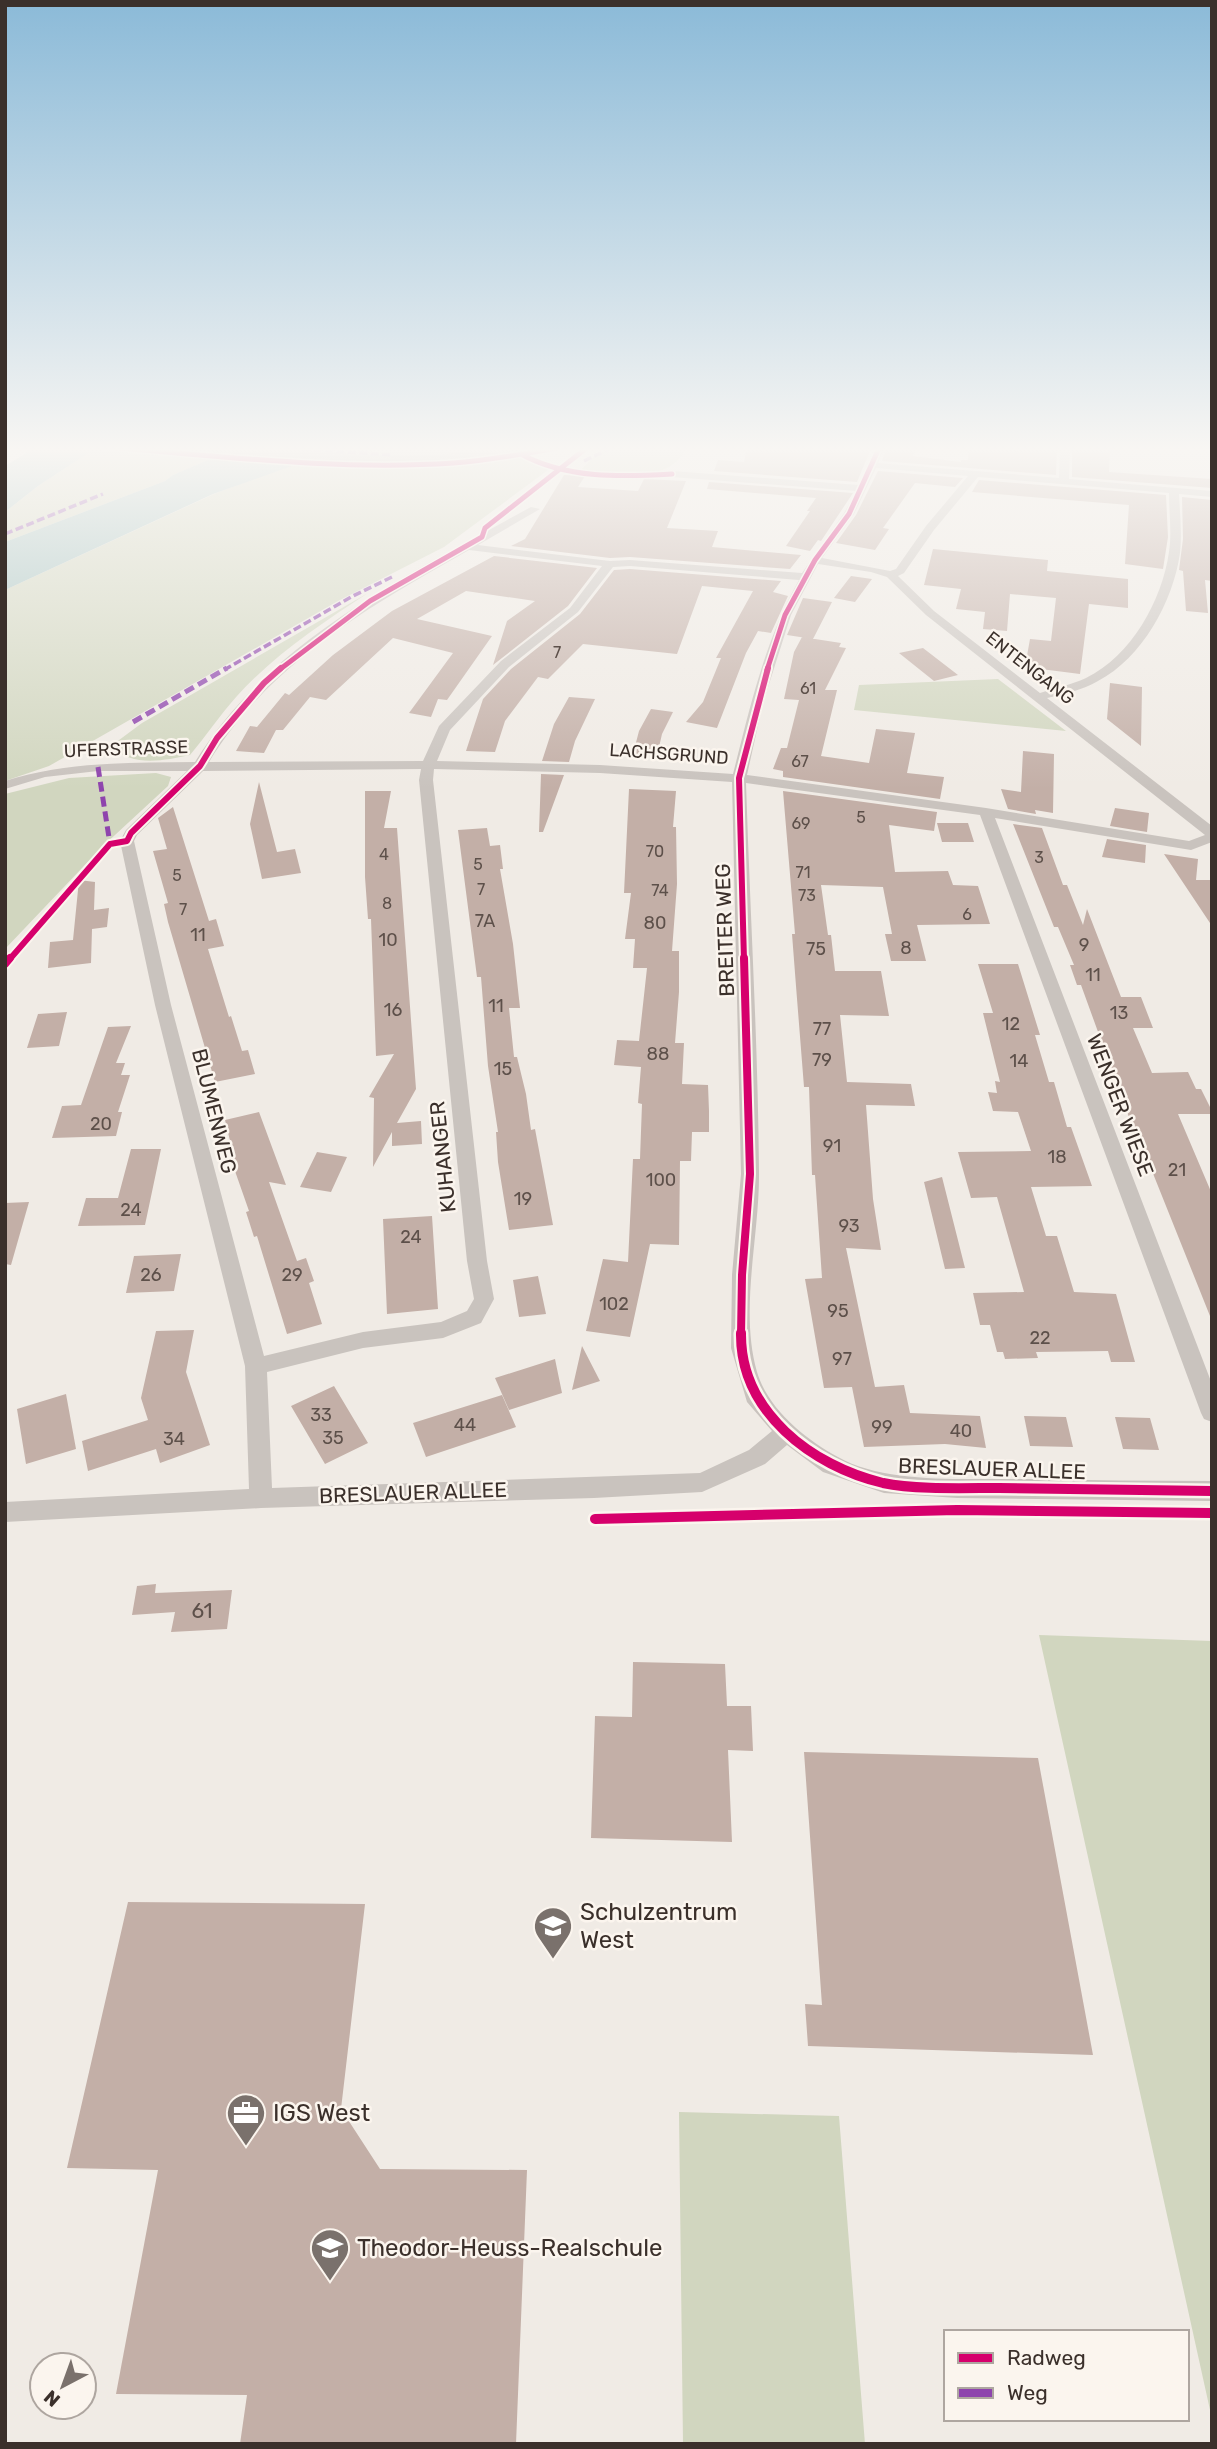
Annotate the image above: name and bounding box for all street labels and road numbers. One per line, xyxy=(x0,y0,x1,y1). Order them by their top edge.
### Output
street label: ENTENGANG xyxy=(981,627,1079,709)
street label: UFERSTRASSE xyxy=(64,736,188,762)
street label: LACHSGRUND xyxy=(609,739,729,769)
street label: BREITER WEG xyxy=(710,863,739,997)
street label: WENGER WIESE xyxy=(1082,1030,1159,1180)
street label: BLUMENWEG xyxy=(187,1046,242,1176)
street label: KUHANGER xyxy=(424,1100,461,1214)
street label: BRESLAUER ALLEE xyxy=(898,1453,1086,1484)
street label: BRESLAUER ALLEE xyxy=(319,1477,507,1508)

